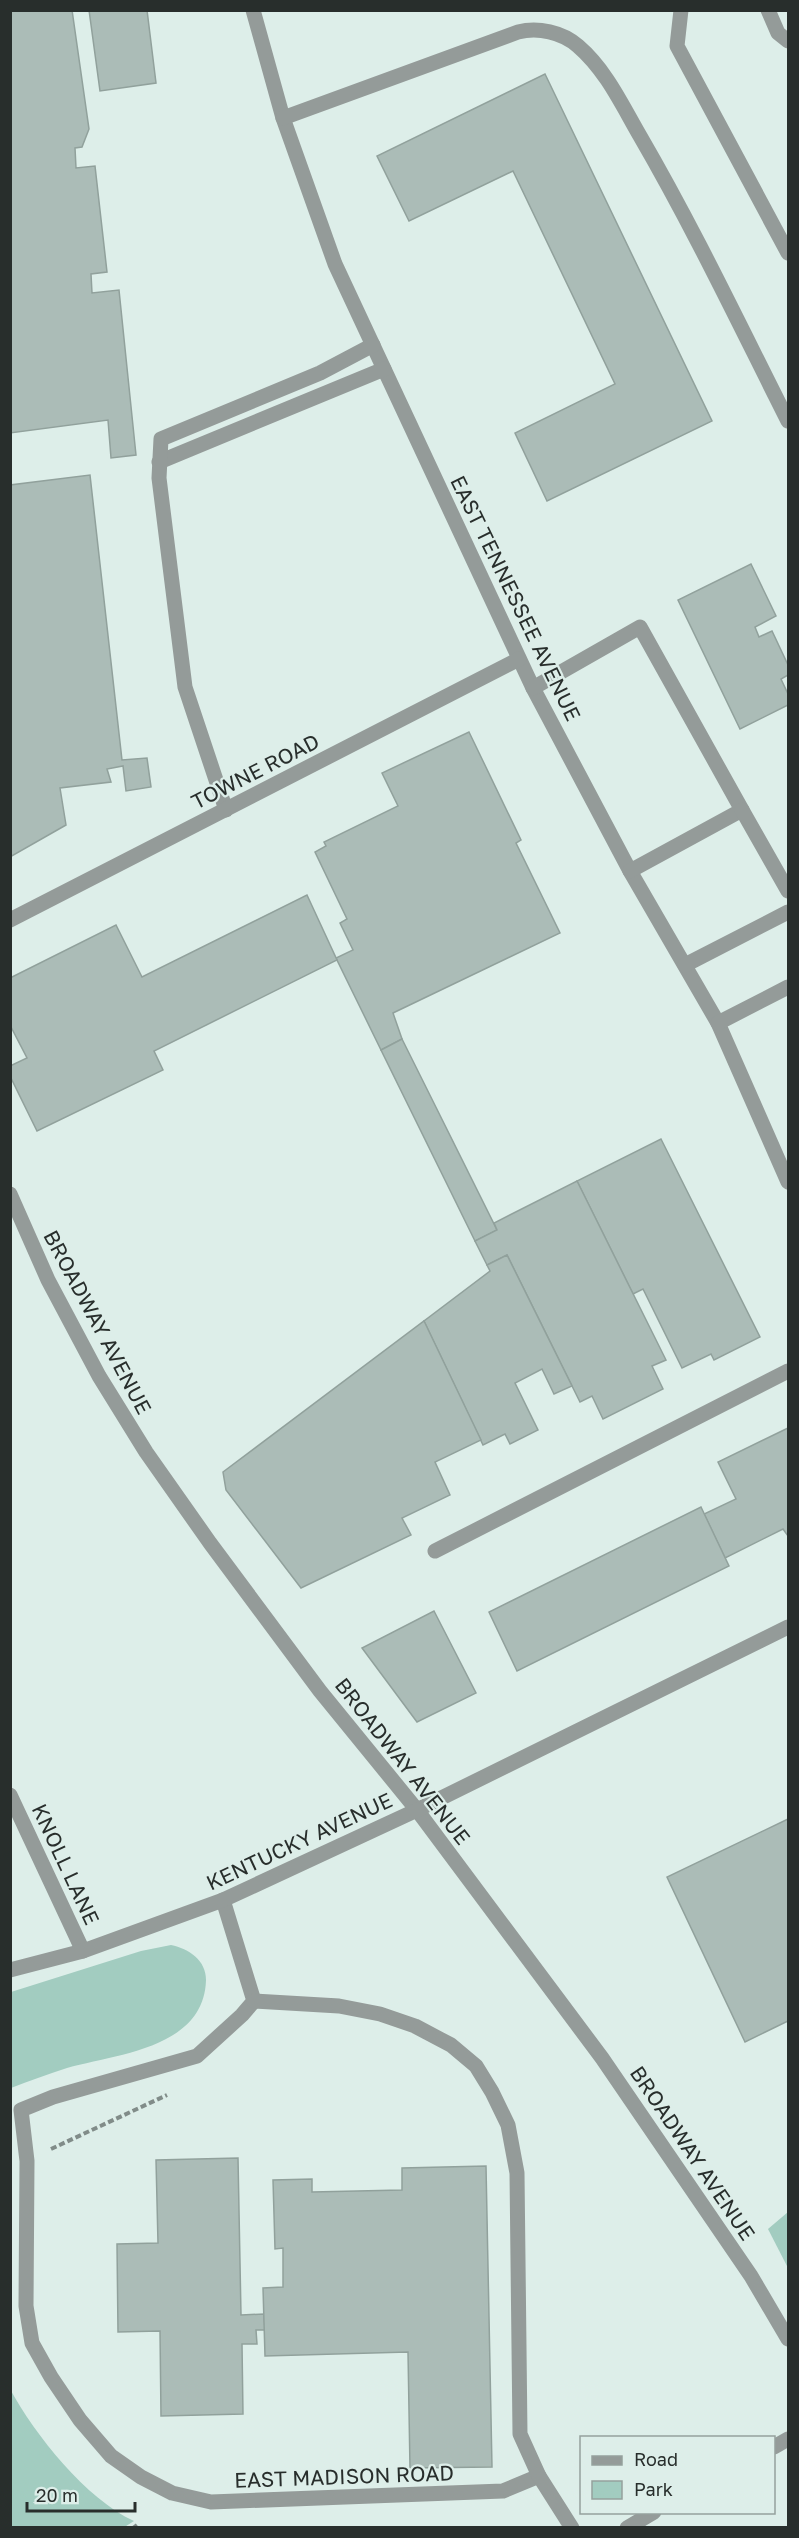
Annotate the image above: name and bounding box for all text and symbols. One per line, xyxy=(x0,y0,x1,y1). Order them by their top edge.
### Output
street label: EAST TENNESSEE AVENUE xyxy=(445,471,587,725)
street label: TOWNE ROAD xyxy=(187,728,323,814)
street label: BROADWAY AVENUE xyxy=(38,1226,158,1418)
street label: BROADWAY AVENUE xyxy=(330,1672,476,1850)
street label: KENTUCKY AVENUE xyxy=(202,1786,396,1896)
street label: KNOLL LANE xyxy=(27,1799,105,1929)
street label: BROADWAY AVENUE xyxy=(625,2061,761,2245)
legend xyxy=(580,2436,775,2514)
text: Road xyxy=(634,2448,678,2470)
street label: EAST MADISON ROAD xyxy=(234,2459,454,2493)
scale bar xyxy=(27,2475,135,2513)
text: Park xyxy=(634,2478,673,2500)
text: 20 m xyxy=(36,2484,78,2506)

